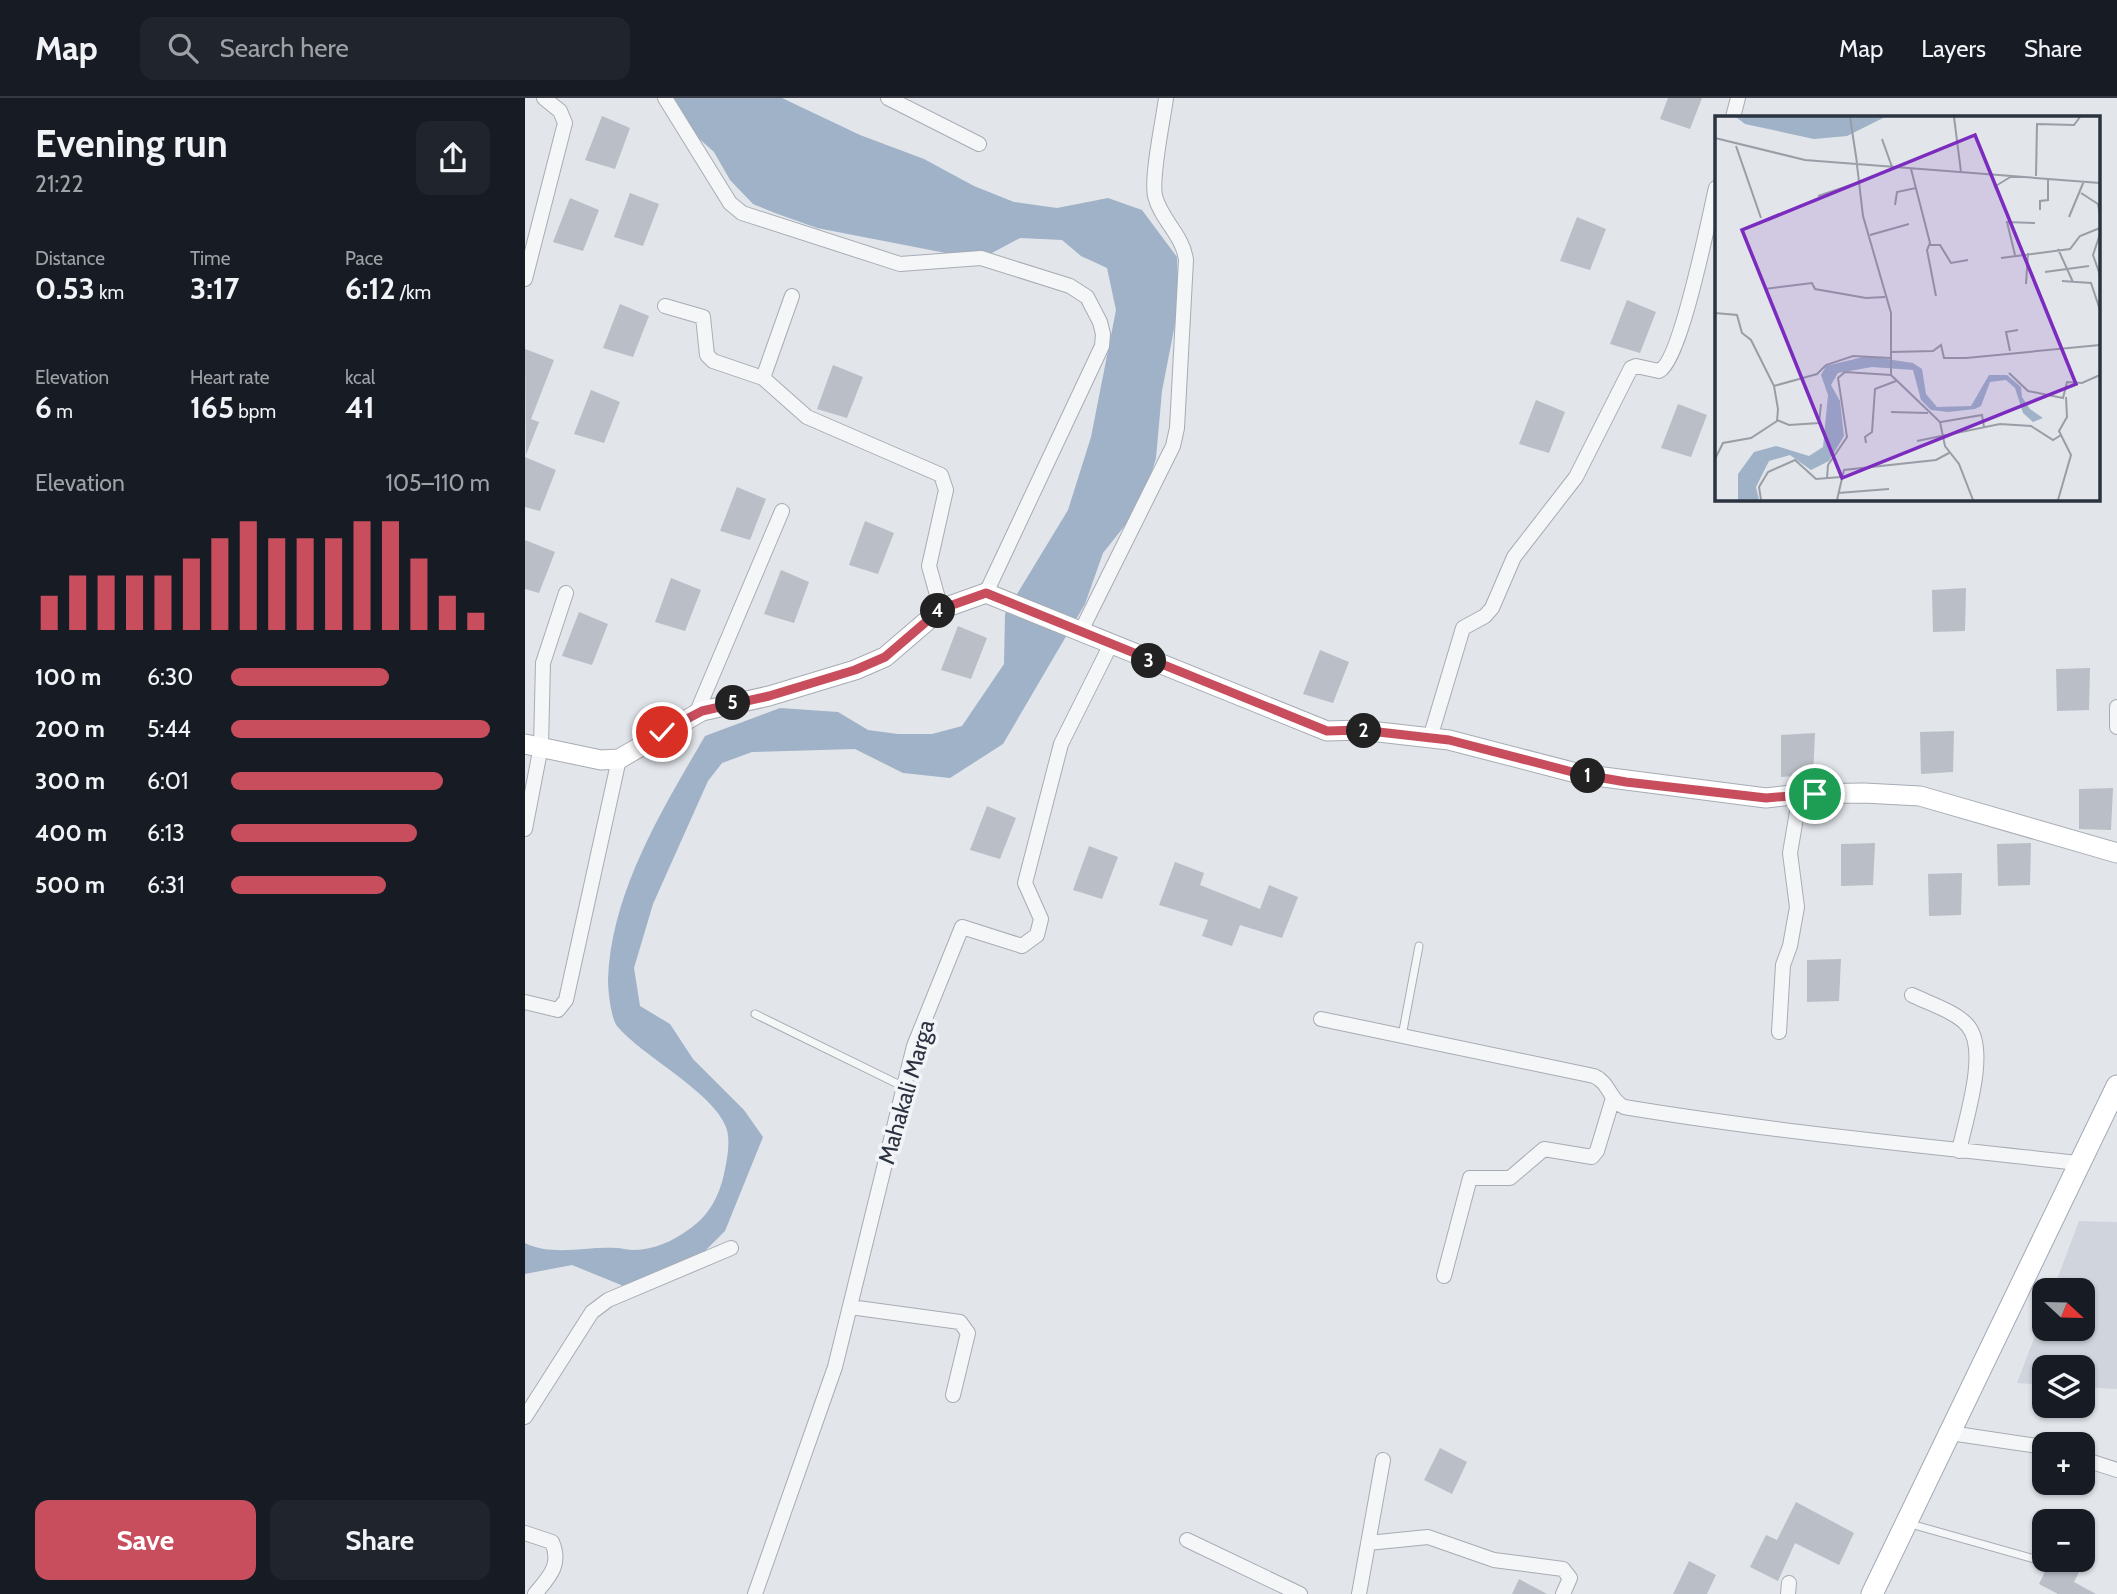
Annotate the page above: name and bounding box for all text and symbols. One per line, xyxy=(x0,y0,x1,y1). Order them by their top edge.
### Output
search box xyxy=(140,17,630,80)
text: Map xyxy=(35,28,98,68)
icon: search xyxy=(164,29,202,67)
text: Search here xyxy=(220,32,349,64)
text: Map xyxy=(1839,34,1883,63)
text: Layers xyxy=(1921,34,1986,63)
text: Share xyxy=(2024,34,2082,63)
inset map xyxy=(1715,116,2099,500)
text: Evening run xyxy=(35,120,228,167)
button: share xyxy=(416,121,490,195)
text: 21:22 xyxy=(35,170,83,198)
text: Distance xyxy=(35,247,105,270)
text: Time xyxy=(190,247,230,270)
text: Pace xyxy=(345,247,383,270)
text: 0.53 xyxy=(35,270,95,307)
text: 3:17 xyxy=(190,270,239,307)
text: 6:12 xyxy=(345,270,395,307)
text: km xyxy=(95,281,124,304)
text: /km xyxy=(395,281,431,304)
text: Elevation xyxy=(35,366,109,389)
text: Heart rate xyxy=(190,366,270,389)
text: kcal xyxy=(345,366,375,389)
text: 6 xyxy=(35,389,52,426)
text: 165 xyxy=(190,389,234,426)
text: 41 xyxy=(345,389,374,426)
text: m xyxy=(52,400,73,423)
text: bpm xyxy=(234,400,276,423)
text: Elevation xyxy=(35,469,125,497)
text: 105–110 m xyxy=(385,469,490,497)
pin: 4 xyxy=(921,594,955,628)
text: 4 xyxy=(932,599,943,622)
pin: 3 xyxy=(1131,644,1167,678)
text: 3 xyxy=(1143,649,1154,672)
text: 100 m xyxy=(35,663,101,691)
text: 6:30 xyxy=(147,663,193,691)
pin: 5 xyxy=(715,686,751,720)
text: 5 xyxy=(727,691,738,714)
pin xyxy=(632,702,692,762)
icon: check xyxy=(643,713,681,751)
pin: 2 xyxy=(1347,714,1381,748)
text: 200 m xyxy=(35,715,105,743)
text: 5:44 xyxy=(147,715,191,743)
text: 2 xyxy=(1358,719,1369,742)
pin: 1 xyxy=(1571,758,1605,794)
text: 1 xyxy=(1584,764,1591,787)
pin xyxy=(1785,764,1845,824)
text: 300 m xyxy=(35,767,105,795)
text: 6:01 xyxy=(147,767,188,795)
icon: arrive xyxy=(1796,775,1834,813)
text: 400 m xyxy=(35,819,107,847)
text: 6:13 xyxy=(147,819,185,847)
text: 500 m xyxy=(35,871,105,899)
text: 6:31 xyxy=(147,871,185,899)
street label: Mahakali Marga xyxy=(872,1017,940,1167)
north arrow xyxy=(2032,1278,2095,1340)
map controls xyxy=(2032,1278,2095,1572)
button: layers xyxy=(2032,1355,2095,1418)
button: + xyxy=(2032,1432,2095,1495)
button: Save xyxy=(35,1500,256,1580)
button: Share xyxy=(270,1500,490,1580)
button: − xyxy=(2032,1509,2095,1572)

